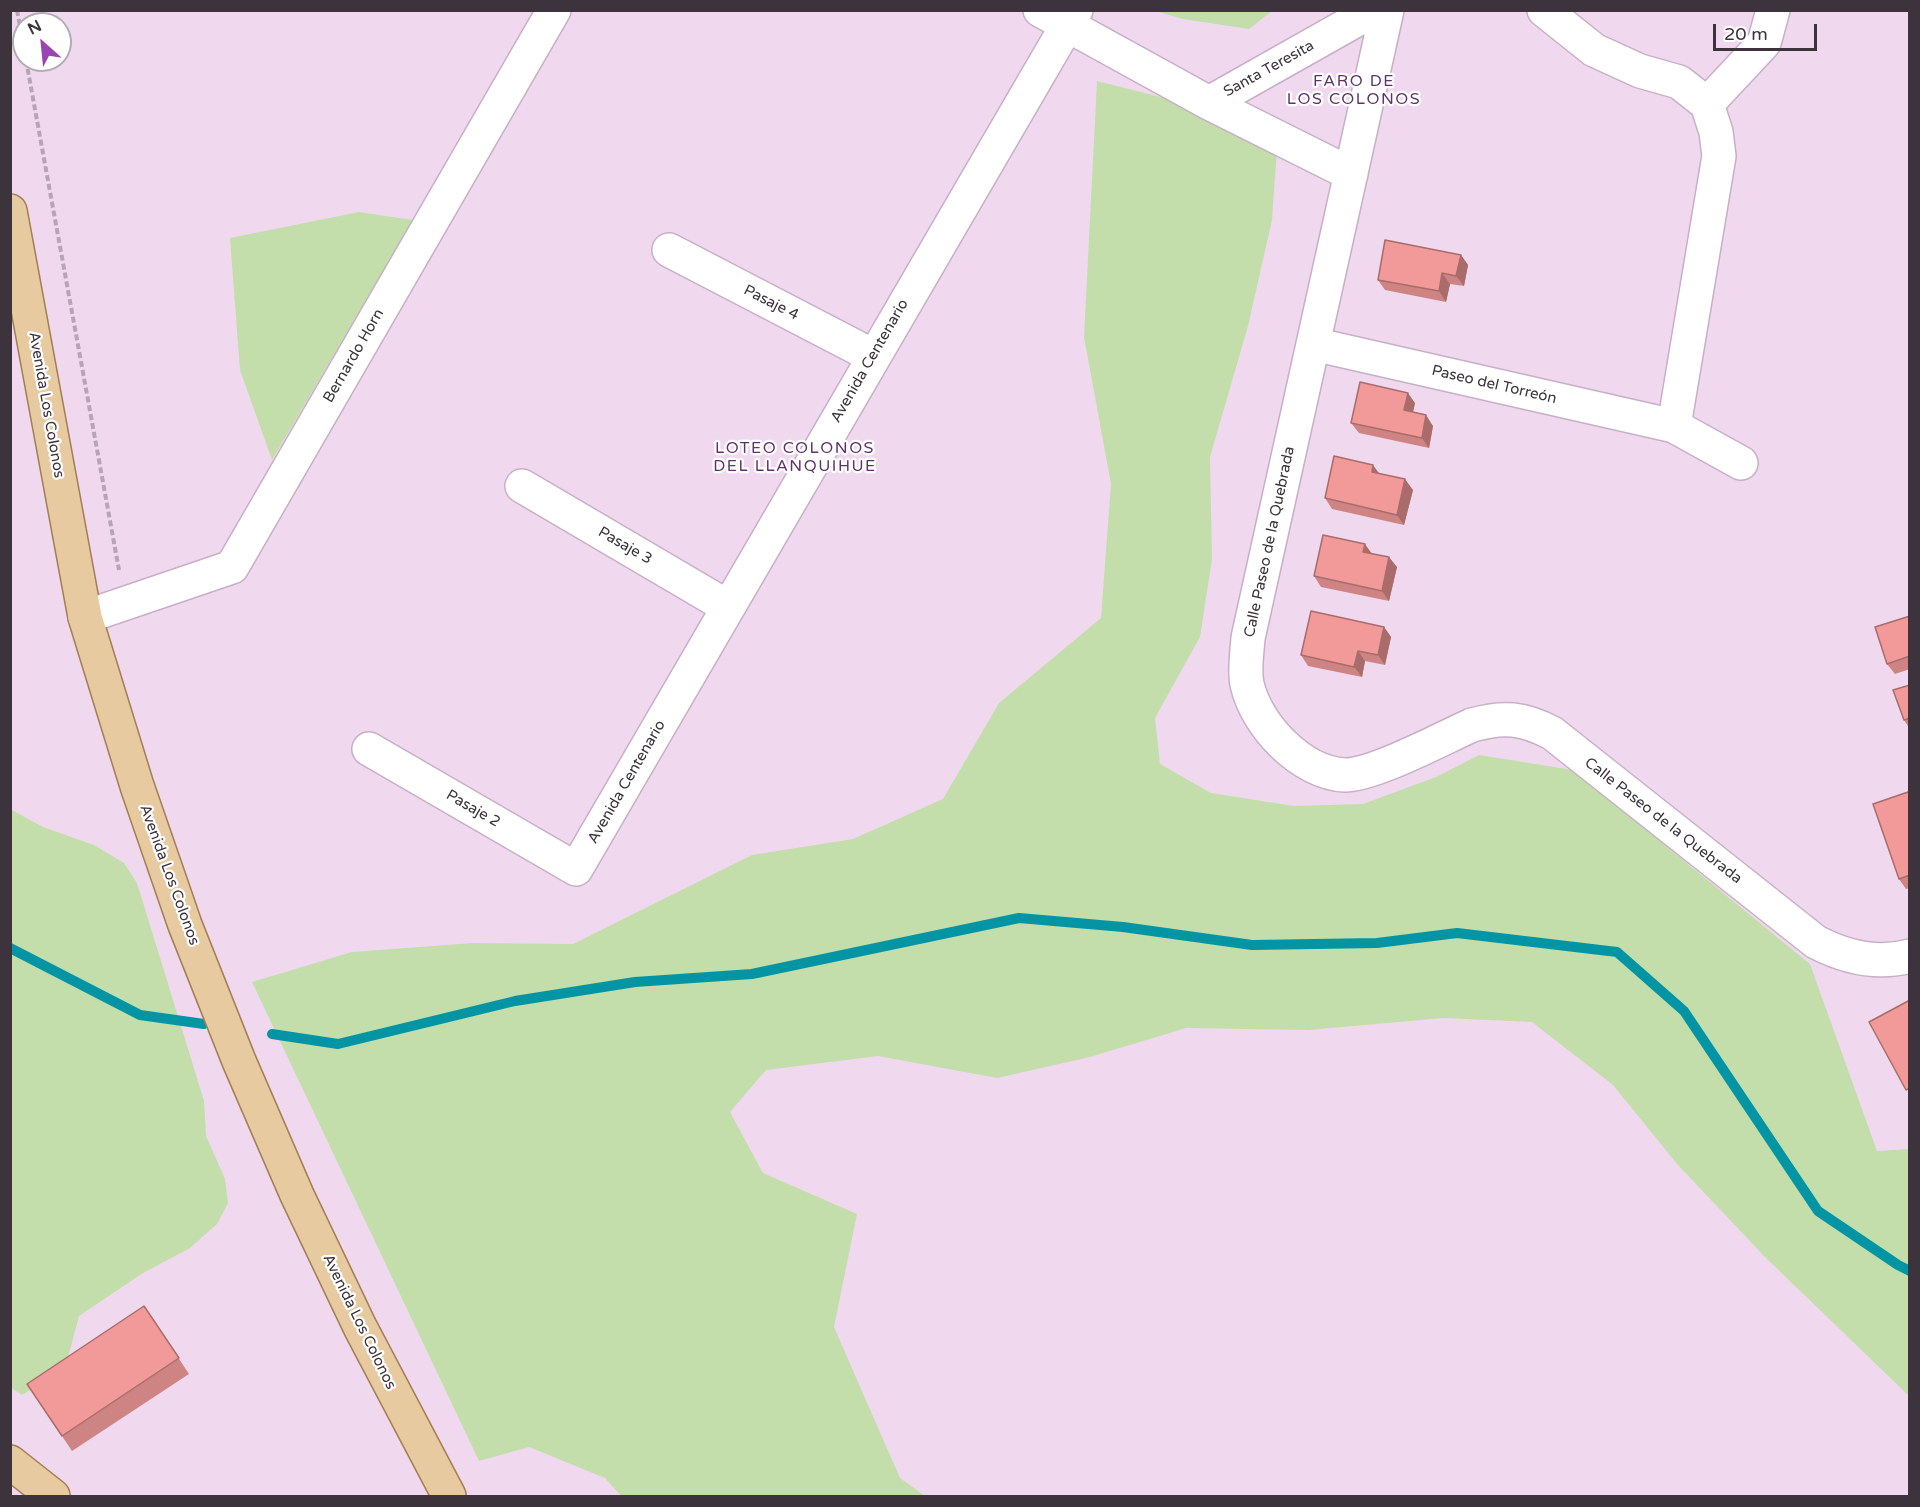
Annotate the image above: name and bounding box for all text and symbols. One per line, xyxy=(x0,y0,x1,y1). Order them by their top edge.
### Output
north arrow xyxy=(12,12,72,72)
scale bar xyxy=(1716,12,1820,50)
text: N xyxy=(24,16,45,40)
text: 20 m xyxy=(1724,23,1768,45)
street label: Santa Teresita xyxy=(1221,37,1317,101)
district label: FARO DE LOS COLONOS xyxy=(1287,72,1421,110)
street label: Pasaje 4 xyxy=(740,282,802,324)
street label: Avenida Centenario xyxy=(827,296,913,426)
street label: Bernardo Horn xyxy=(320,306,388,406)
street label: Avenida Los Colonos xyxy=(24,330,68,480)
street label: Paseo del Torreón xyxy=(1430,362,1558,408)
district label: LOTEO COLONOS DEL LLANQUIHUE xyxy=(713,439,877,477)
street label: Calle Paseo de la Quebrada xyxy=(1241,445,1299,639)
street label: Pasaje 3 xyxy=(595,523,655,569)
street label: Avenida Centenario xyxy=(584,717,670,847)
street label: Calle Paseo de la Quebrada xyxy=(1581,754,1745,888)
street label: Pasaje 2 xyxy=(443,786,503,832)
street label: Avenida Los Colonos xyxy=(135,802,203,948)
street label: Avenida Los Colonos xyxy=(318,1251,400,1393)

